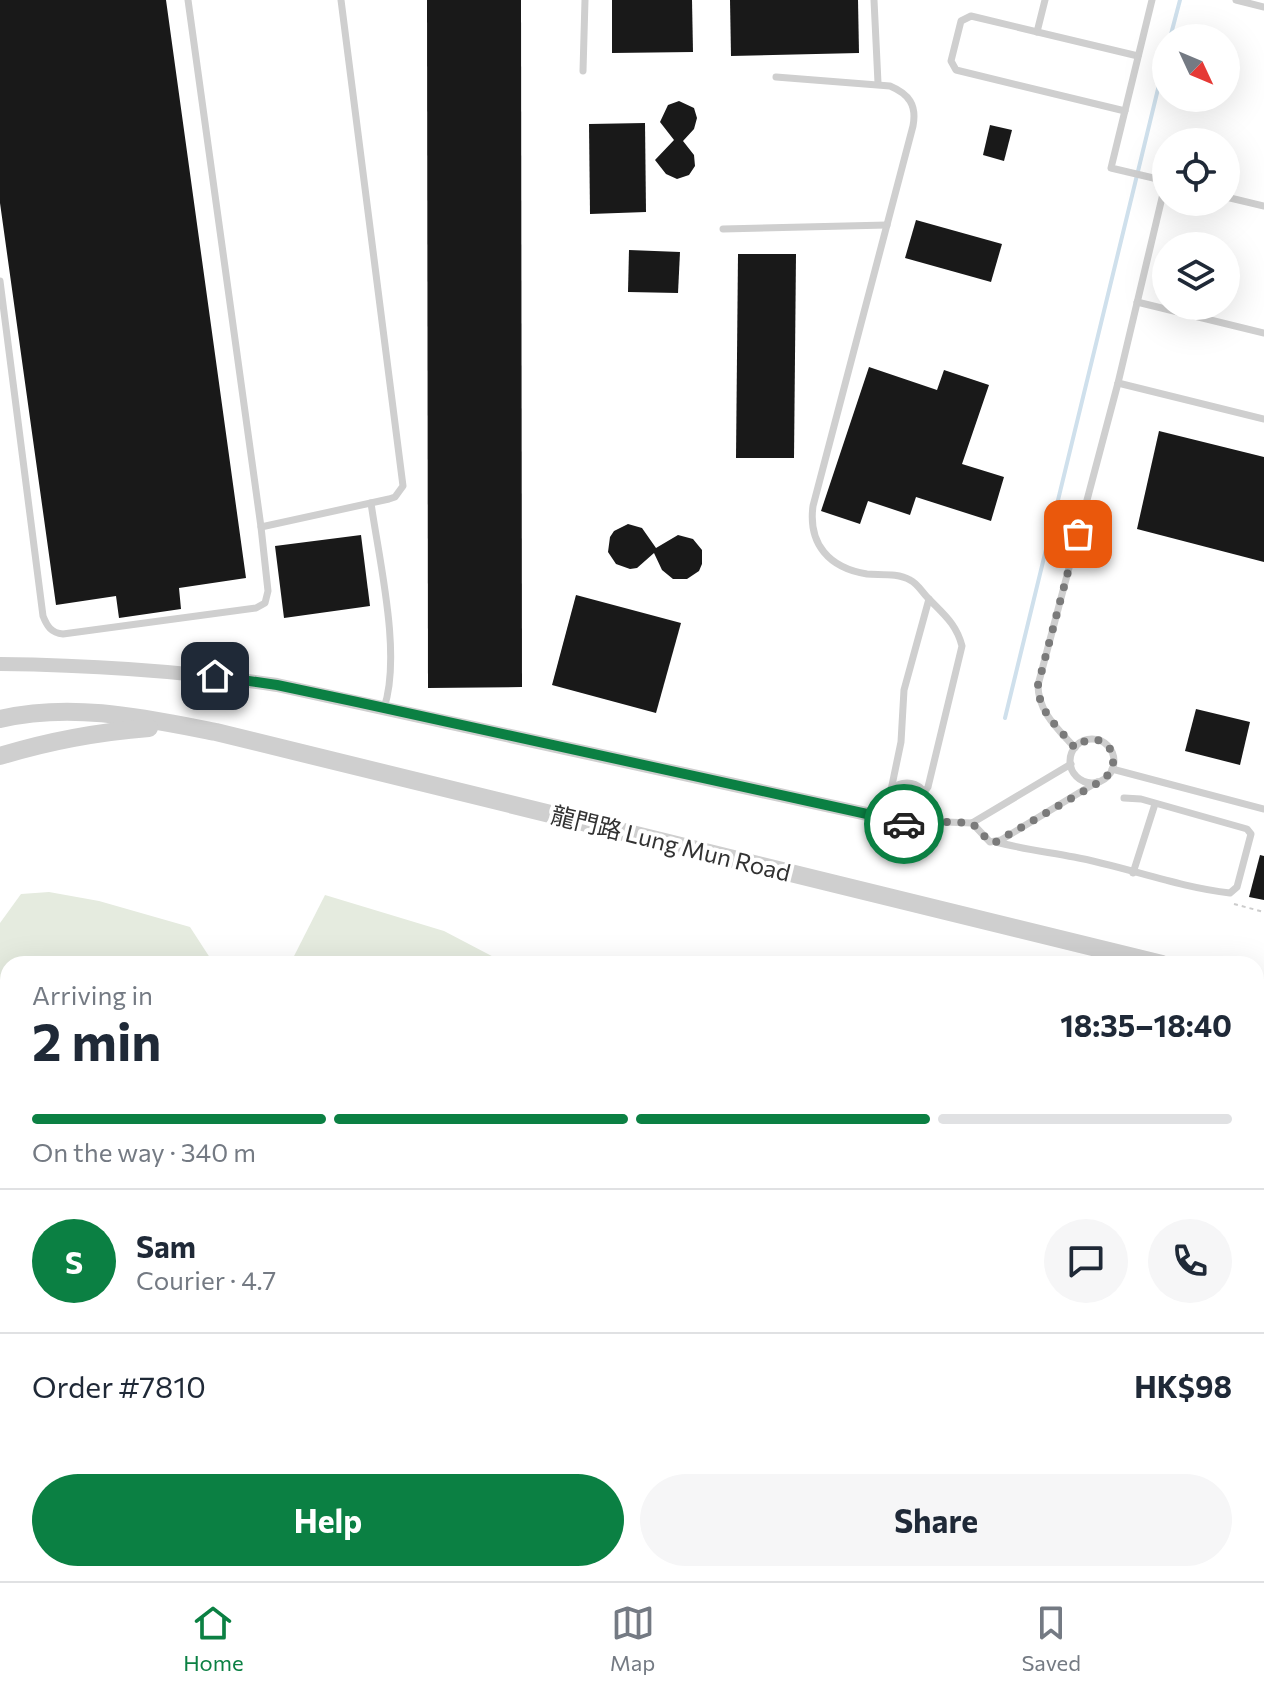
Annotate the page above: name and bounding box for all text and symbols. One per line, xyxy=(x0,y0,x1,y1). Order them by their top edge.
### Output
north arrow xyxy=(1152,24,1240,112)
map controls xyxy=(1152,24,1240,320)
button: locate xyxy=(1152,128,1240,216)
button: layers xyxy=(1152,232,1240,320)
pin xyxy=(1044,500,1112,568)
icon: bag xyxy=(1056,512,1100,556)
pin xyxy=(181,642,249,710)
icon: home xyxy=(193,654,237,698)
courier xyxy=(864,784,944,864)
street label: 龍門路 Lung Mun Road xyxy=(548,799,794,887)
icon: car xyxy=(882,802,926,846)
text: Arriving in xyxy=(32,979,153,1010)
text: 18:35–18:40 xyxy=(1060,1006,1232,1043)
text: 2 min xyxy=(32,1008,161,1072)
text: On the way · 340 m xyxy=(32,1136,256,1167)
button: chat xyxy=(1044,1219,1128,1303)
button: phone xyxy=(1148,1219,1232,1303)
text: Sam xyxy=(136,1227,196,1264)
text: S xyxy=(65,1243,83,1280)
text: Courier · 4.7 xyxy=(136,1264,276,1295)
text: Order #7810 xyxy=(32,1367,206,1404)
text: HK$98 xyxy=(1134,1367,1232,1404)
button: Help xyxy=(32,1474,624,1566)
button: Share xyxy=(640,1474,1232,1566)
tab: Home xyxy=(183,1601,244,1676)
tab: Map xyxy=(610,1601,655,1676)
tab: Saved xyxy=(1021,1601,1081,1676)

